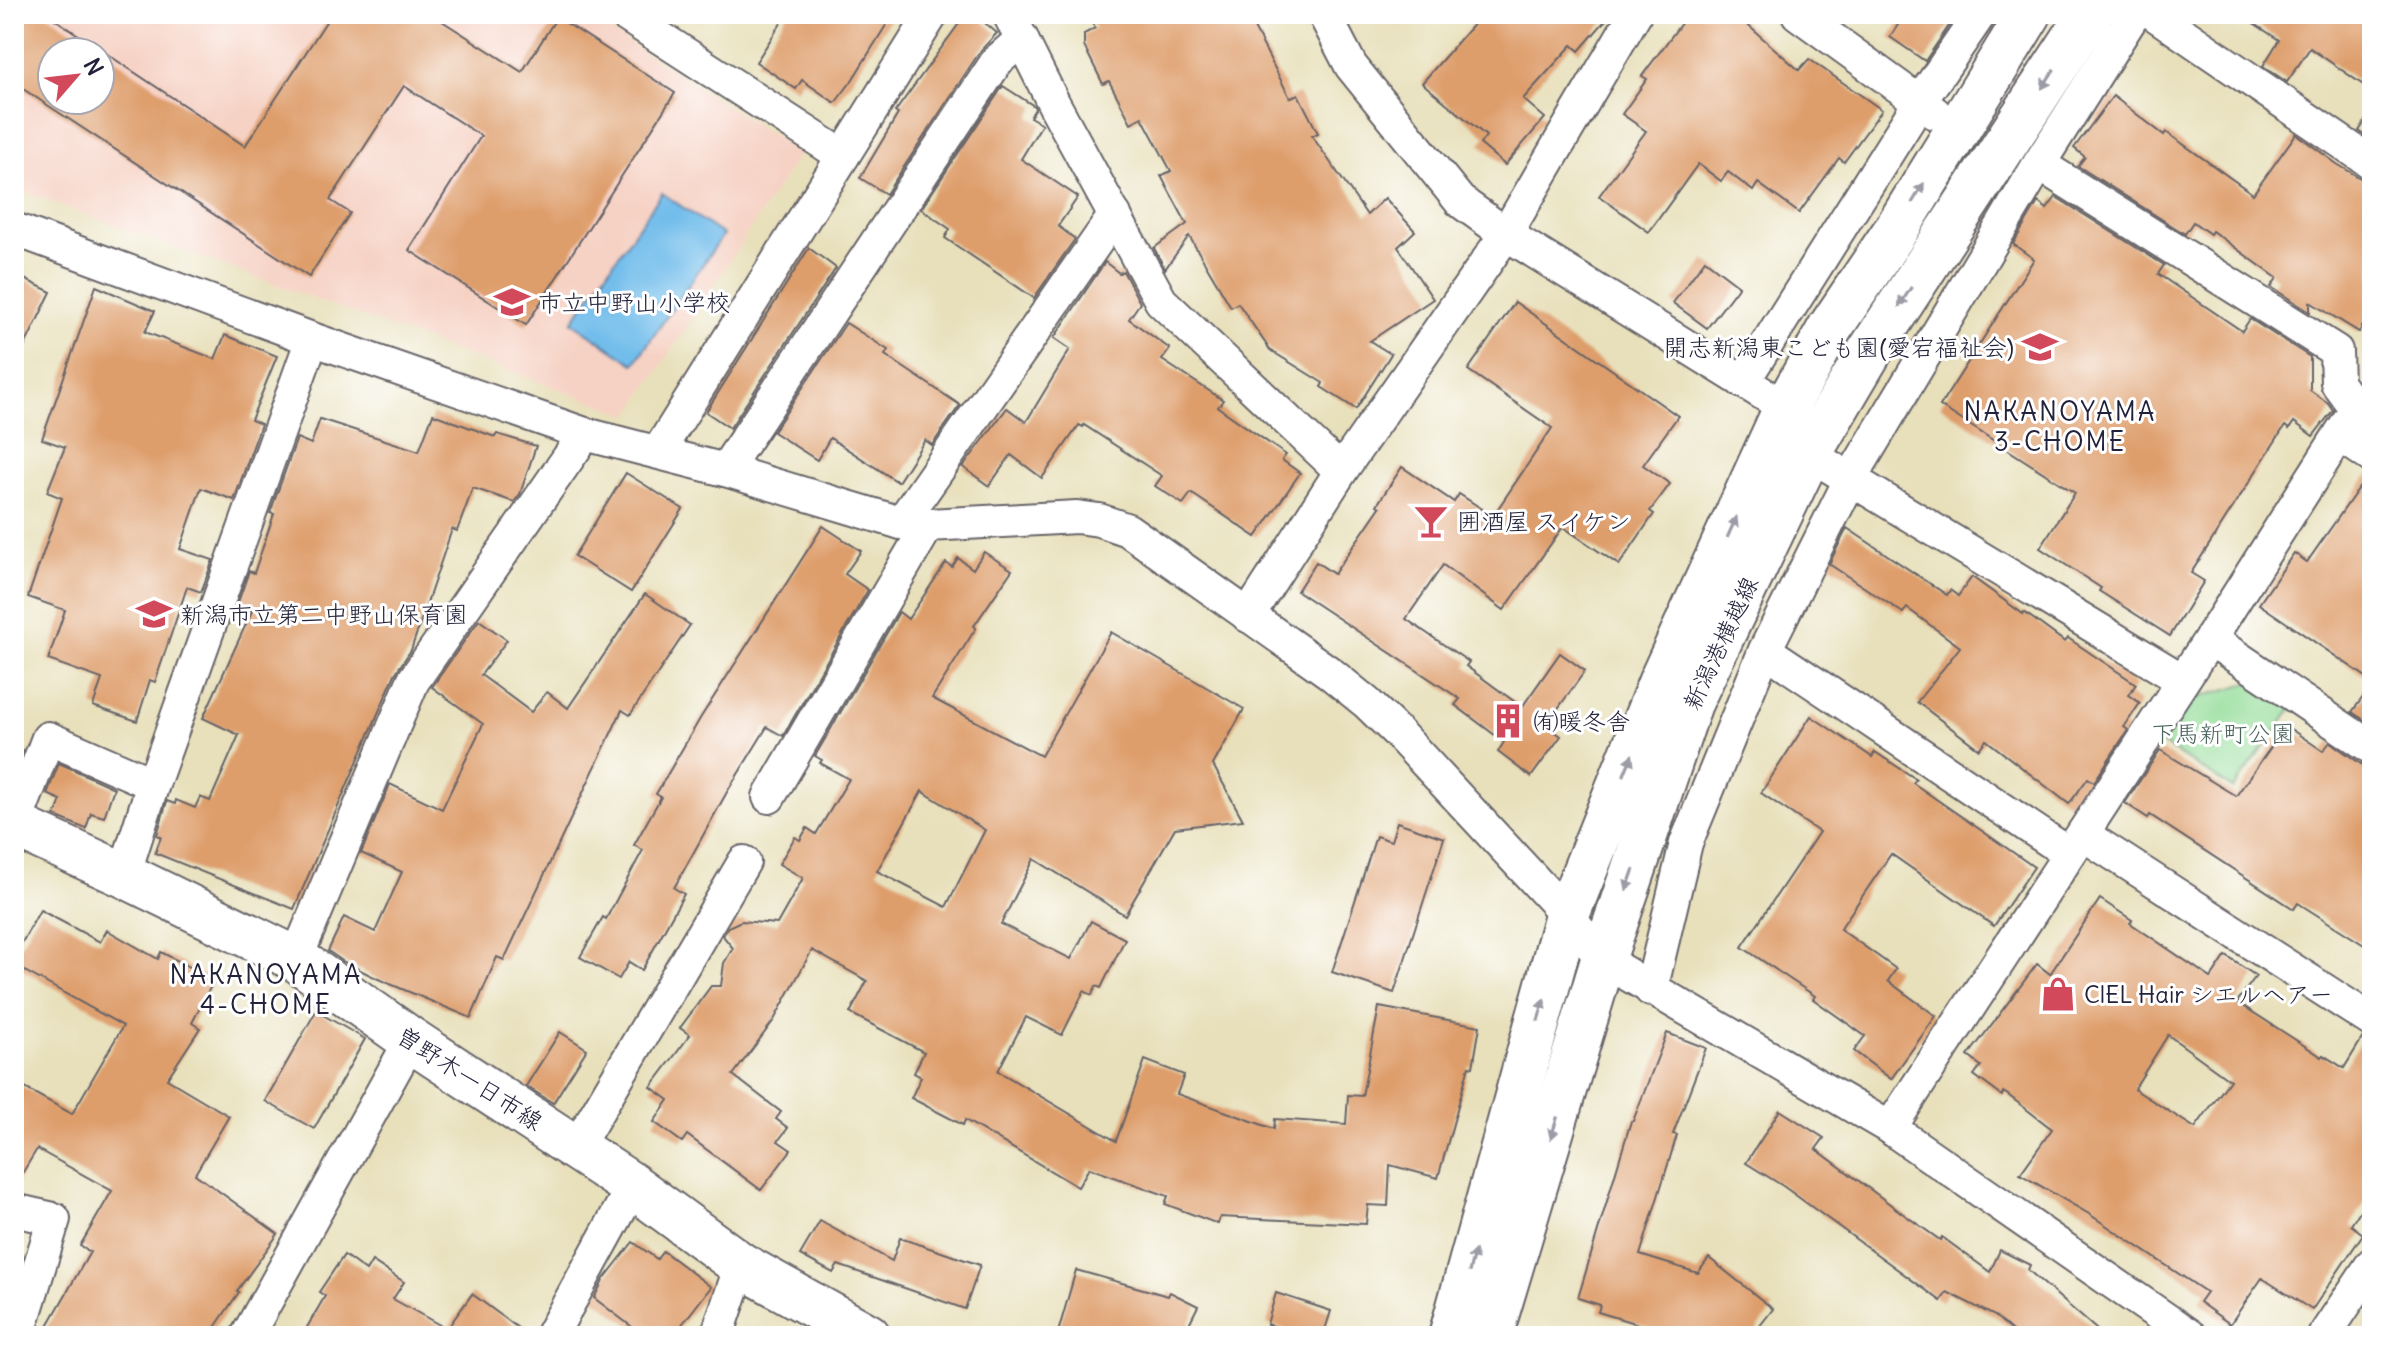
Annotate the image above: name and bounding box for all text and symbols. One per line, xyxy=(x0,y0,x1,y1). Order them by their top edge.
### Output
north arrow xyxy=(36,36,116,116)
text: N xyxy=(78,53,110,80)
one-way arrow xyxy=(2040,69,2055,90)
one-way arrow xyxy=(1911,182,1925,204)
school or university icon: 市立中野山小学校 xyxy=(493,283,531,321)
one-way arrow xyxy=(1899,286,1913,308)
place label: 市立中野山小学校 xyxy=(538,287,730,317)
school or university icon: 開志新潟東こども園(愛宕福祉会) xyxy=(2021,328,2059,366)
place label: 開志新潟東こども園(愛宕福祉会) xyxy=(1663,332,2014,362)
district label: NAKANOYAMA 3-CHOME xyxy=(1964,395,2156,458)
bar icon: 囲酒屋 スイケン xyxy=(1412,502,1450,540)
place label: 囲酒屋 スイケン xyxy=(1457,506,1631,536)
one-way arrow xyxy=(1725,515,1738,539)
street label: 新潟港横越線 xyxy=(1676,571,1764,715)
school or university icon: 新潟市立第二中野山保育園 xyxy=(135,595,173,633)
place label: 新潟市立第二中野山保育園 xyxy=(180,599,468,629)
building icon: ㈲暖冬舎 xyxy=(1489,702,1527,740)
place label: ㈲暖冬舎 xyxy=(1534,706,1630,736)
park label: 下馬新町公園 xyxy=(2151,718,2295,748)
one-way arrow xyxy=(1621,753,1634,777)
one-way arrow xyxy=(1624,868,1636,892)
district label: NAKANOYAMA 4-CHOME xyxy=(170,958,362,1021)
shop icon: ClEL Hair シエルヘアー xyxy=(2039,975,2077,1013)
place label: ClEL Hair シエルヘアー xyxy=(2084,979,2333,1009)
one-way arrow xyxy=(1535,998,1548,1022)
street label: 曽野木一日市線 xyxy=(391,1020,549,1136)
one-way arrow xyxy=(1547,1117,1560,1141)
one-way arrow xyxy=(1466,1248,1478,1273)

